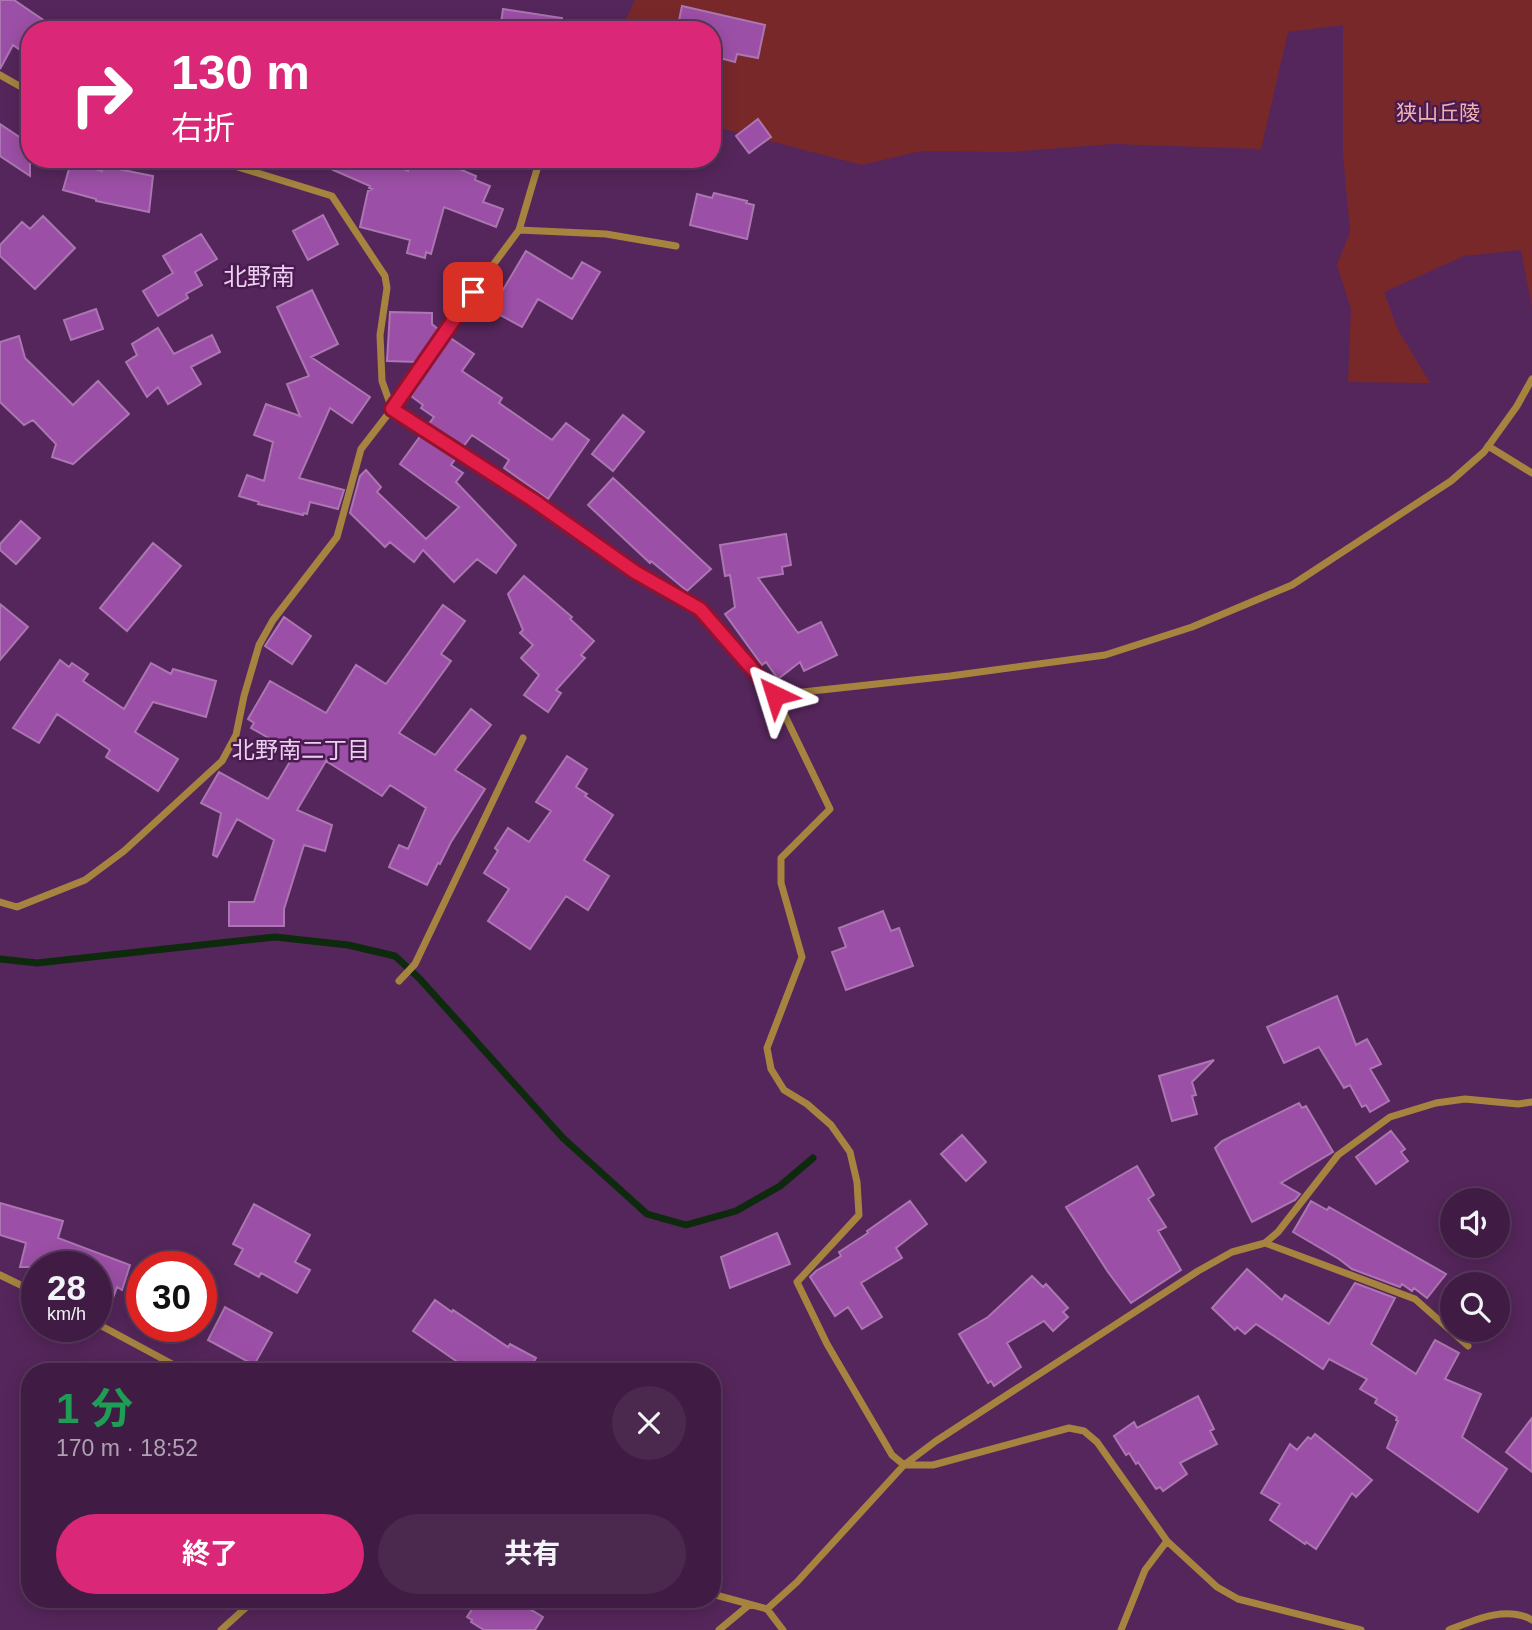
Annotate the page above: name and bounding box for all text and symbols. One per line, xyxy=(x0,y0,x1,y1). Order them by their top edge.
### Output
text: 130 m xyxy=(171,45,310,99)
icon: right xyxy=(56,49,147,140)
park label: 狭山丘陵 xyxy=(1396,101,1480,124)
text: 右折 xyxy=(171,110,235,146)
pin xyxy=(443,262,503,322)
district label: 北野南 xyxy=(223,263,295,290)
icon: arrive xyxy=(454,273,492,311)
position arrow xyxy=(738,658,812,732)
district label: 北野南二丁目 xyxy=(232,737,370,763)
map controls xyxy=(1440,1188,1510,1342)
button: sound xyxy=(1440,1188,1510,1258)
speed limit sign: 30 xyxy=(126,1251,217,1342)
text: 28 xyxy=(47,1268,86,1307)
button: search xyxy=(1440,1272,1510,1342)
text: km/h xyxy=(47,1304,86,1324)
text: 1 分 xyxy=(56,1385,133,1432)
button: close xyxy=(612,1386,686,1460)
text: 170 m · 18:52 xyxy=(56,1435,198,1461)
button: 終了 xyxy=(56,1514,364,1594)
button: 共有 xyxy=(378,1514,686,1594)

